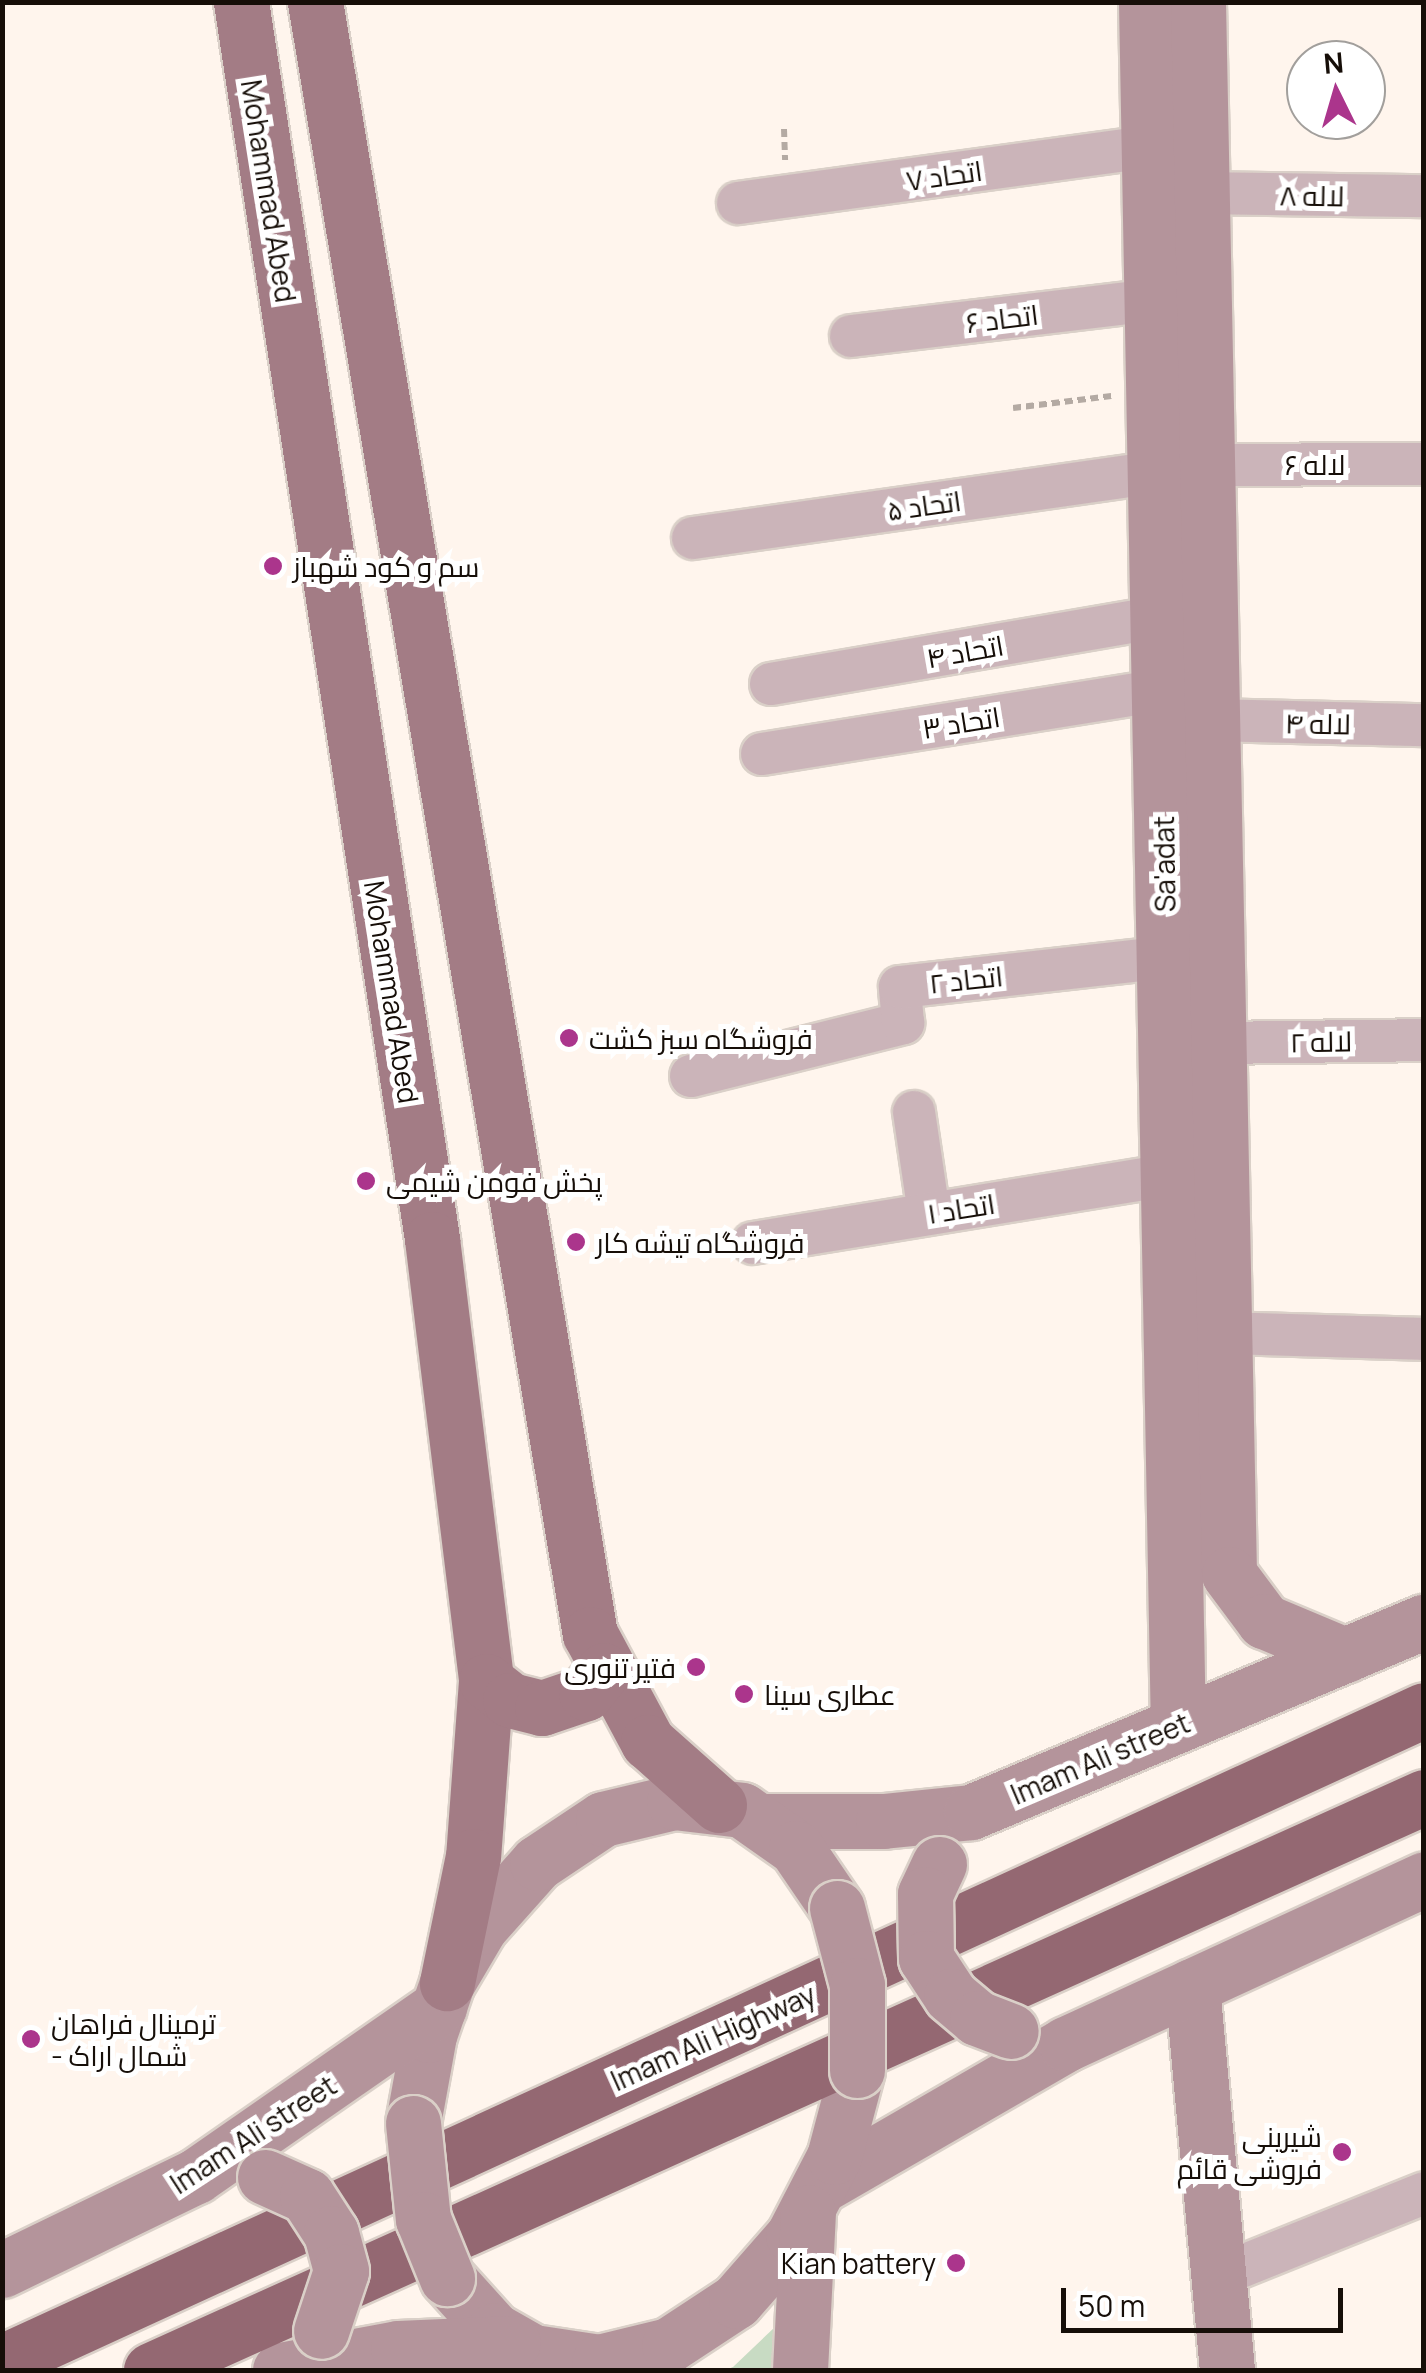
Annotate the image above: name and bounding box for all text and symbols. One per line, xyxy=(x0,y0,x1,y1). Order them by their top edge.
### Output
north arrow xyxy=(1286,40,1386,140)
text: N xyxy=(1322,42,1345,82)
street label: Mohammad Abed xyxy=(235,77,303,305)
street label: اتحاد ۷ xyxy=(904,153,984,197)
street label: لاله ۸ xyxy=(1279,178,1345,212)
street label: اتحاد ۶ xyxy=(964,297,1040,339)
street label: لاله ۶ xyxy=(1285,447,1345,481)
street label: اتحاد ۵ xyxy=(885,483,963,527)
place label: سم و کود شهباز xyxy=(293,549,479,583)
marker: سم و کود شهباز xyxy=(262,555,284,577)
street label: اتحاد ۴ xyxy=(924,628,1006,674)
street label: اتحاد ۳ xyxy=(920,699,1002,745)
street label: لاله ۴ xyxy=(1285,706,1351,740)
street label: Sa'adat xyxy=(1146,816,1182,912)
street label: Mohammad Abed xyxy=(358,878,426,1106)
street label: اتحاد ۲ xyxy=(927,958,1005,1000)
place label: فروشگاه سبز کشت xyxy=(589,1021,813,1055)
street label: لاله ۲ xyxy=(1290,1024,1352,1058)
marker: فروشگاه سبز کشت xyxy=(558,1027,580,1049)
place label: پخش فومن شیمی xyxy=(386,1164,602,1198)
marker: پخش فومن شیمی xyxy=(355,1170,377,1192)
street label: اتحاد ۱ xyxy=(925,1186,997,1230)
place label: فروشگاه تیشه کار xyxy=(596,1225,805,1259)
marker: فروشگاه تیشه کار xyxy=(565,1231,587,1253)
place label: فتیر تنوری xyxy=(564,1650,676,1684)
marker: فتیر تنوری xyxy=(685,1656,707,1678)
place label: عطاری سینا xyxy=(764,1677,896,1711)
marker: عطاری سینا xyxy=(733,1683,755,1705)
street label: Imam Ali street xyxy=(1005,1705,1195,1811)
street label: Imam Ali Highway xyxy=(605,1977,821,2097)
place label: ترمینال فراهان - شمال اراک xyxy=(51,2006,216,2072)
marker: ترمینال فراهان - شمال اراک xyxy=(20,2028,42,2050)
street label: Imam Ali street xyxy=(164,2068,342,2200)
place label: شیرینی فروشی قائم xyxy=(1177,2119,1322,2185)
marker: شیرینی فروشی قائم xyxy=(1331,2141,1353,2163)
place label: Kian battery xyxy=(781,2246,936,2280)
marker: Kian battery xyxy=(945,2252,967,2274)
scale bar xyxy=(1066,2268,1348,2330)
text: 50 m xyxy=(1078,2285,1145,2326)

